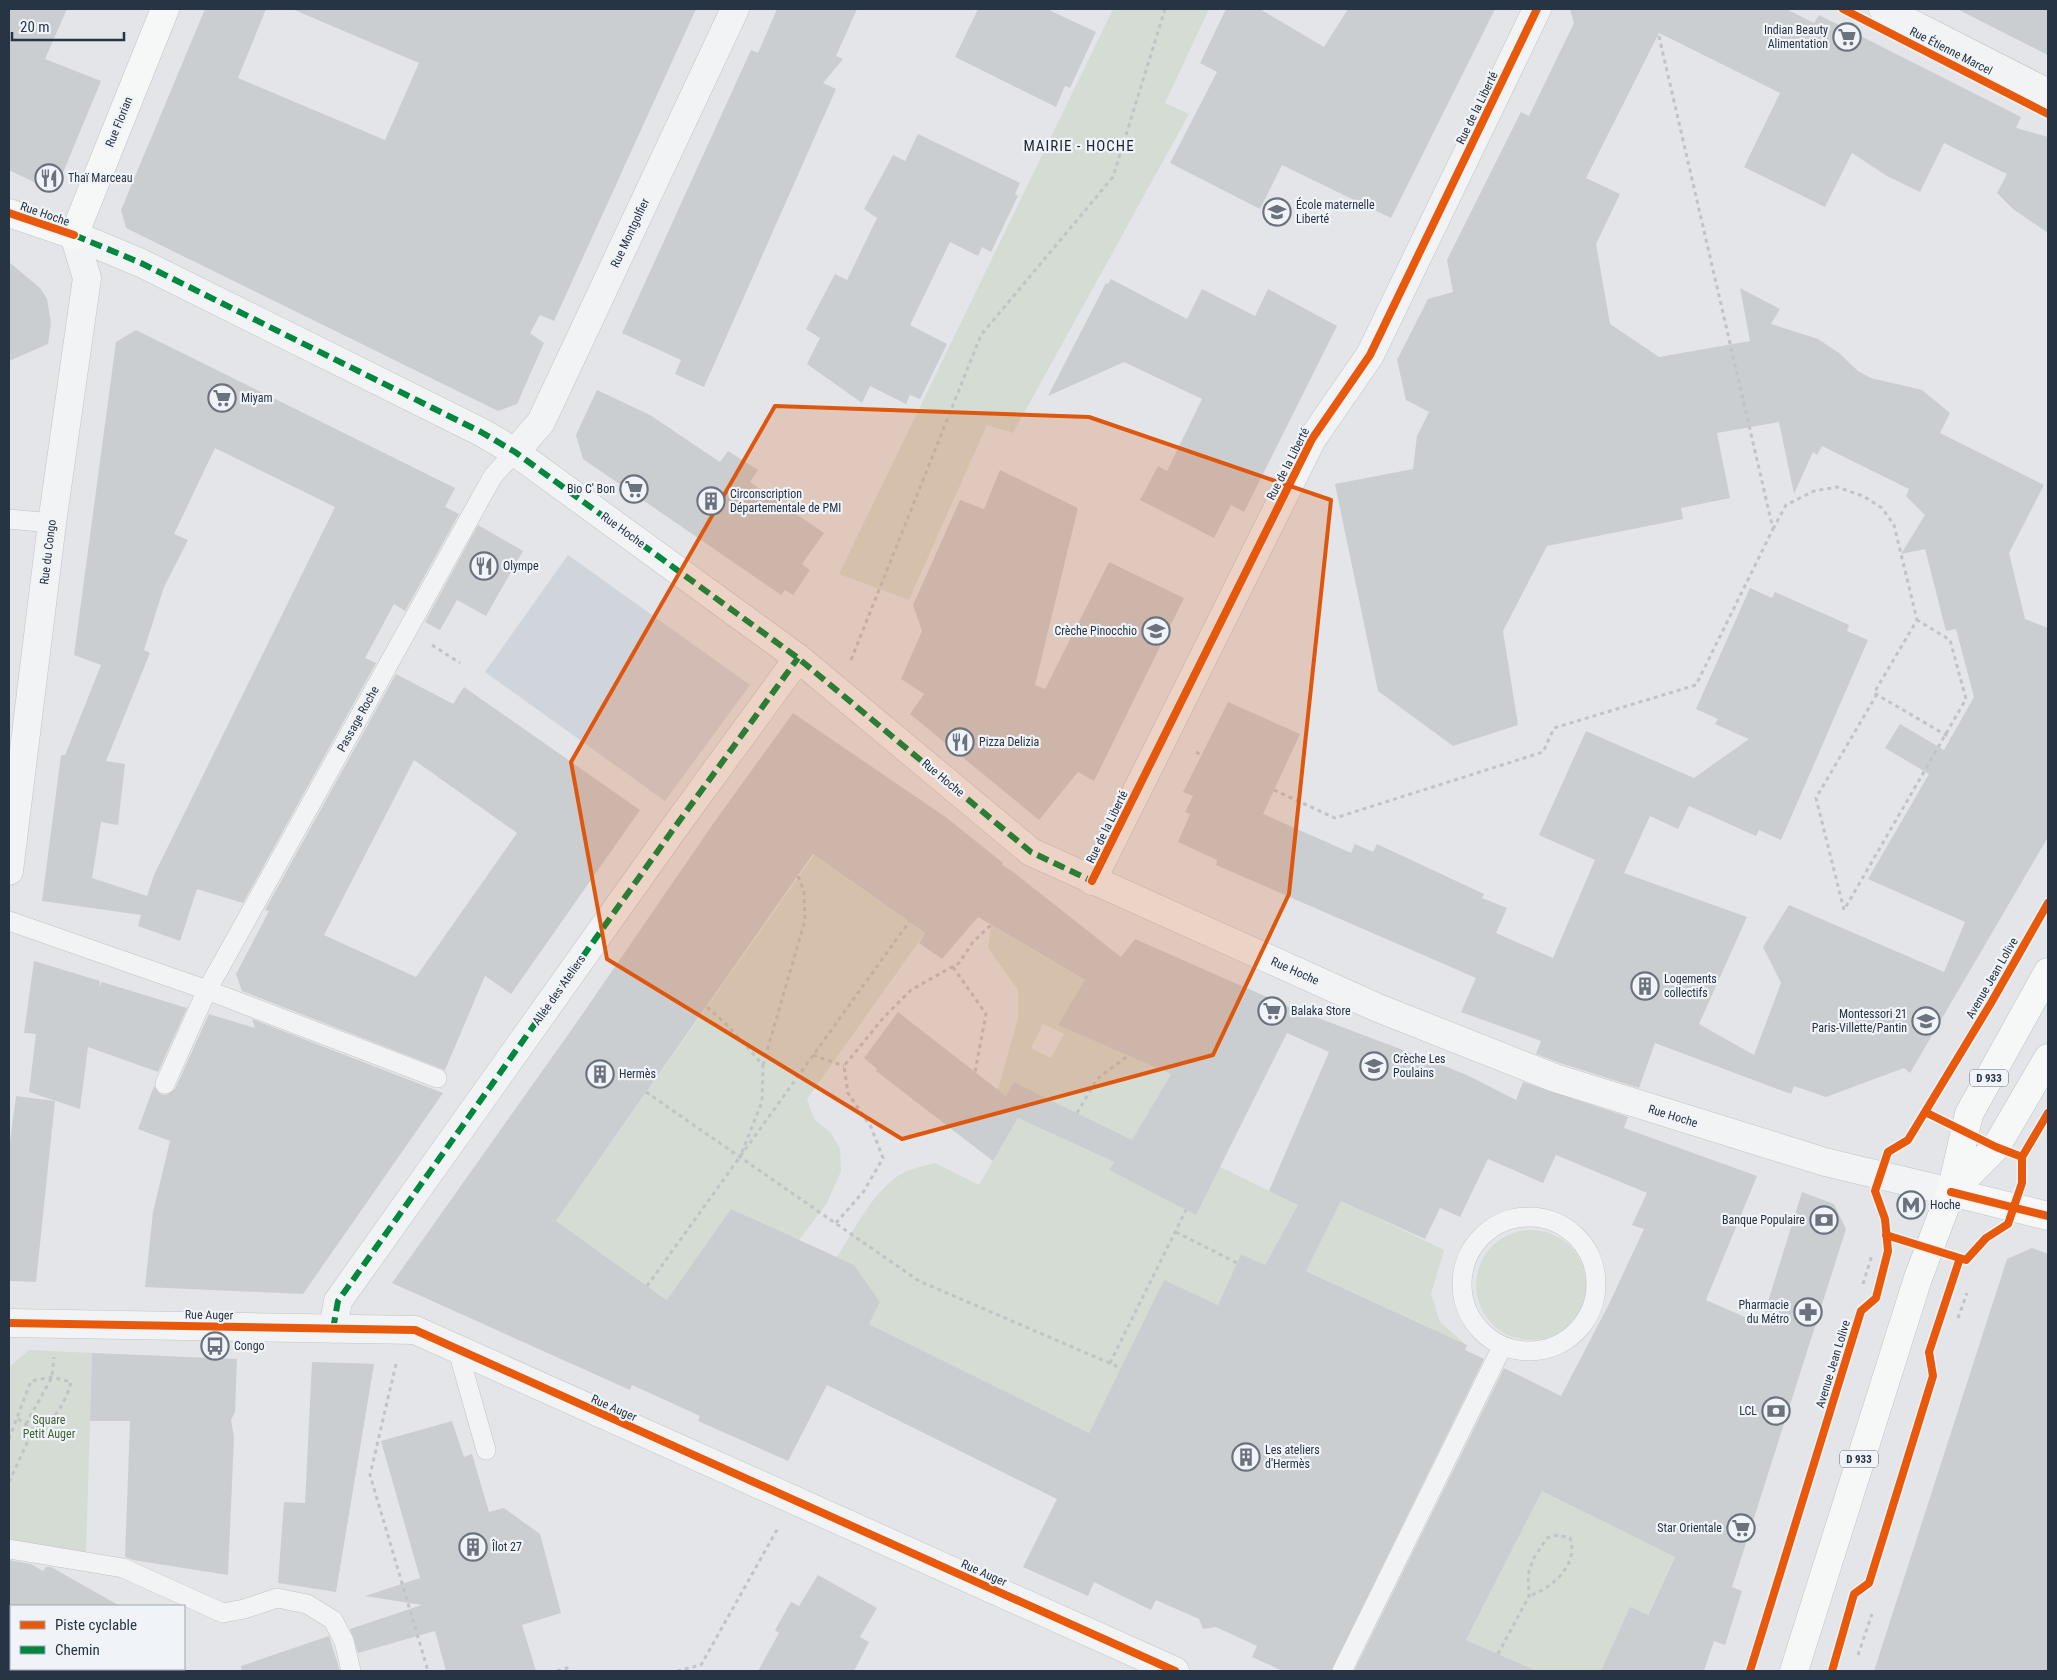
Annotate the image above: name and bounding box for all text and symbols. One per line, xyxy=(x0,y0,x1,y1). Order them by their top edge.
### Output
scale bar xyxy=(12,10,125,42)
text: 20 m xyxy=(20,18,50,36)
supermarket icon: Indian Beauty Alimentation xyxy=(1832,22,1862,52)
place label: Indian Beauty Alimentation xyxy=(1764,23,1828,51)
street label: Rue Étienne Marcel xyxy=(1907,23,1995,78)
street label: Rue de la Liberté xyxy=(1453,69,1501,147)
street label: Rue Florian xyxy=(103,95,135,149)
district label: MAIRIE - HOCHE xyxy=(1023,137,1135,155)
restaurant icon: Thaï Marceau xyxy=(34,163,64,193)
place label: Thaï Marceau xyxy=(68,171,133,185)
street label: Rue Montgolfier xyxy=(608,196,652,270)
school or university icon: École maternelle Liberté xyxy=(1262,197,1292,227)
place label: École maternelle Liberté xyxy=(1296,197,1375,226)
street label: Rue Hoche xyxy=(19,199,72,229)
supermarket icon: Miyam xyxy=(207,383,237,413)
place label: Miyam xyxy=(241,391,273,405)
street label: Rue de la Liberté xyxy=(1264,425,1312,502)
supermarket icon: Bio C' Bon xyxy=(619,474,649,504)
place label: Bio C' Bon xyxy=(567,482,615,496)
building icon: Circonscription Départementale de PMI xyxy=(696,486,726,516)
place label: Circonscription Départementale de PMI xyxy=(730,487,841,515)
street label: Rue Hoche xyxy=(598,509,648,551)
street label: Rue du Congo xyxy=(37,519,59,585)
restaurant icon: Olympe xyxy=(469,551,499,581)
place label: Olympe xyxy=(503,559,539,573)
school or university icon: Crèche Pinocchio xyxy=(1141,616,1171,646)
place label: Crèche Pinocchio xyxy=(1054,624,1137,638)
street label: Passage Roche xyxy=(334,683,382,754)
restaurant icon: Pizza Delizia xyxy=(945,727,975,757)
place label: Pizza Delizia xyxy=(979,735,1039,749)
street label: Rue Hoche xyxy=(919,756,967,800)
street label: Rue de la Liberté xyxy=(1083,788,1131,866)
street label: Avenue Jean Lolive xyxy=(1963,935,2021,1021)
street label: Allée des Ateliers xyxy=(530,952,588,1028)
street label: Rue Hoche xyxy=(1269,954,1321,988)
building icon: Logements collectifs xyxy=(1630,971,1660,1001)
place label: Logements collectifs xyxy=(1664,972,1717,1000)
supermarket icon: Balaka Store xyxy=(1257,996,1287,1026)
place label: Balaka Store xyxy=(1291,1004,1351,1018)
school or university icon: Montessori 21 Paris-Villette/Pantin xyxy=(1911,1006,1941,1036)
place label: Montessori 21 Paris-Villette/Pantin xyxy=(1812,1007,1907,1035)
school or university icon: Crèche Les Poulains xyxy=(1359,1051,1389,1081)
place label: Crèche Les Poulains xyxy=(1393,1052,1446,1080)
building icon: Hermès xyxy=(585,1059,615,1089)
place label: Hermès xyxy=(619,1067,656,1081)
road number: D 933 xyxy=(1970,1070,2008,1086)
street label: Rue Hoche xyxy=(1647,1102,1700,1130)
metro station icon: Hoche xyxy=(1896,1190,1926,1220)
place label: Hoche xyxy=(1930,1198,1961,1212)
bank icon: Banque Populaire xyxy=(1809,1205,1839,1235)
place label: Banque Populaire xyxy=(1722,1213,1805,1227)
pharmacy icon: Pharmacie du Métro xyxy=(1793,1297,1823,1327)
place label: Pharmacie du Métro xyxy=(1738,1298,1789,1326)
street label: Rue Auger xyxy=(185,1308,234,1322)
street label: Avenue Jean Lolive xyxy=(1813,1318,1853,1410)
bus stop icon: Congo xyxy=(200,1331,230,1361)
place label: Congo xyxy=(234,1339,265,1353)
street label: Rue Auger xyxy=(589,1392,639,1424)
bank icon: LCL xyxy=(1761,1396,1791,1426)
place label: LCL xyxy=(1739,1404,1757,1418)
park label: Square Petit Auger xyxy=(23,1413,76,1441)
building icon: Les ateliers d'Hermès xyxy=(1231,1442,1261,1472)
place label: Les ateliers d'Hermès xyxy=(1265,1443,1320,1471)
road number: D 933 xyxy=(1840,1450,1878,1468)
supermarket icon: Star Orientale xyxy=(1726,1513,1756,1543)
place label: Star Orientale xyxy=(1657,1521,1722,1535)
building icon: Îlot 27 xyxy=(458,1532,488,1562)
place label: Îlot 27 xyxy=(491,1539,522,1554)
street label: Rue Auger xyxy=(959,1557,1009,1589)
legend xyxy=(10,1605,185,1670)
text: Piste cyclable xyxy=(55,1616,137,1634)
text: Chemin xyxy=(55,1641,100,1659)

